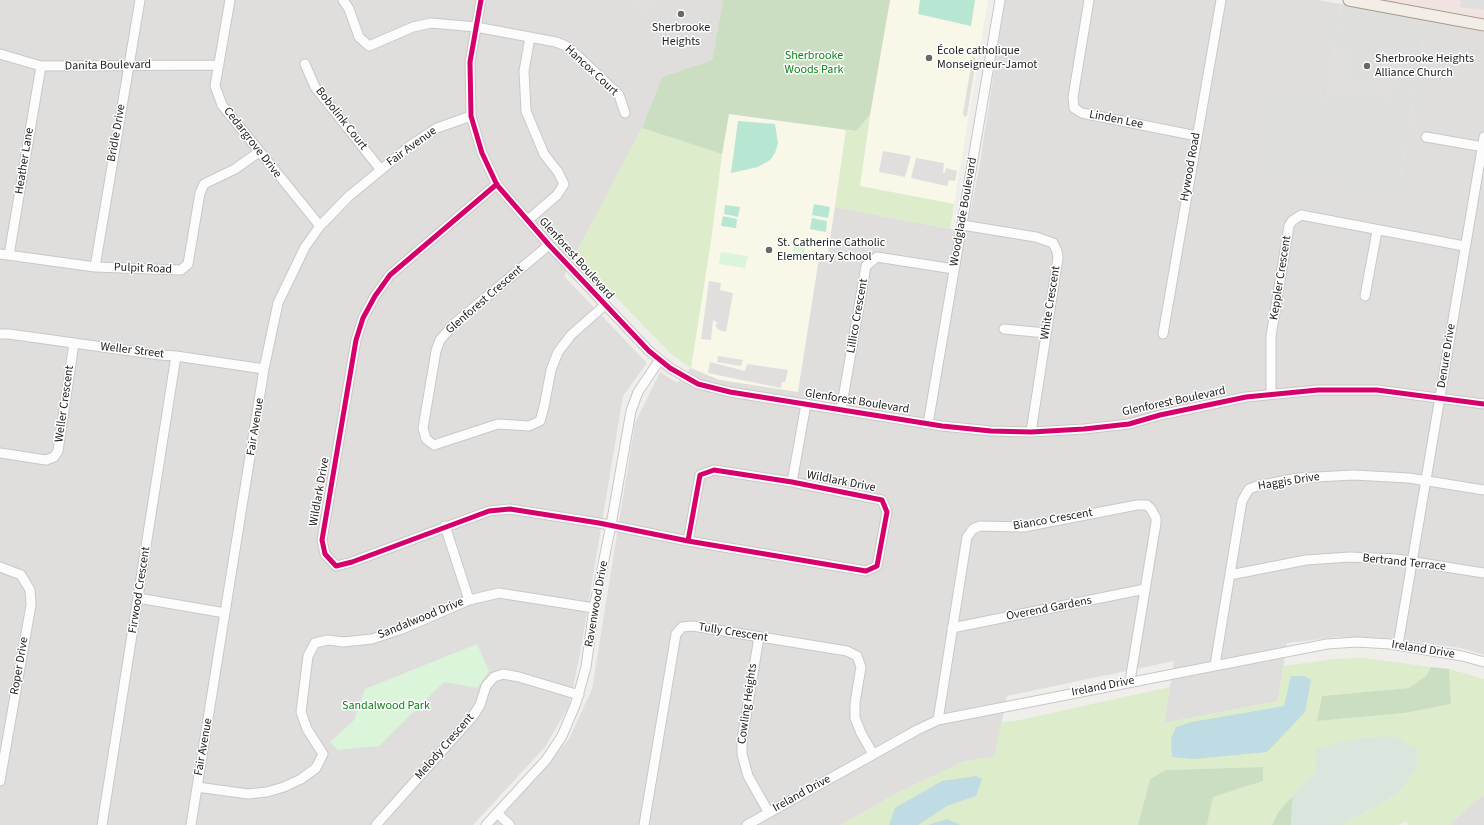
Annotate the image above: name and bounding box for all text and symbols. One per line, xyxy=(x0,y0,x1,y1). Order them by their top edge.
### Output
marker: Sherbrooke Heights xyxy=(676,9,686,19)
place label: Sherbrooke Heights xyxy=(652,21,710,49)
street label: Hancox Court xyxy=(561,43,621,99)
place label: École catholique Monseigneur-Jamot xyxy=(937,44,1037,72)
park label: Sherbrooke Woods Park xyxy=(785,49,843,77)
place label: Sherbrooke Heights Alliance Church xyxy=(1375,52,1474,80)
marker: École catholique Monseigneur-Jamot xyxy=(924,53,934,63)
street label: Danita Boulevard xyxy=(65,58,151,74)
marker: Sherbrooke Heights Alliance Church xyxy=(1362,61,1372,71)
street label: Bobolink Court xyxy=(312,85,370,153)
street label: Bridle Drive xyxy=(105,103,129,163)
street label: Cedargrove Drive xyxy=(220,105,284,181)
street label: Linden Lee xyxy=(1088,108,1144,132)
street label: Fair Avenue xyxy=(384,124,440,170)
street label: Heather Lane xyxy=(13,127,37,195)
street label: Hywood Road xyxy=(1178,131,1204,203)
street label: Woodglade Boulevard xyxy=(947,156,981,268)
street label: Glenforest Boulevard xyxy=(535,215,617,303)
street label: Keppler Crescent xyxy=(1267,235,1295,321)
place label: St. Catherine Catholic Elementary School xyxy=(777,236,885,264)
marker: St. Catherine Catholic Elementary School xyxy=(764,245,774,255)
street label: Pulpit Road xyxy=(114,261,172,277)
street label: Glenforest Crescent xyxy=(443,262,527,338)
street label: White Crescent xyxy=(1038,265,1064,341)
street label: Lillico Crescent xyxy=(844,278,872,354)
street label: Denure Drive xyxy=(1435,323,1459,389)
street label: Weller Street xyxy=(99,340,165,362)
street label: Weller Crescent xyxy=(52,365,78,443)
street label: Glenforest Boulevard xyxy=(1121,384,1227,420)
street label: Glenforest Boulevard xyxy=(804,387,910,417)
street label: Fair Avenue xyxy=(244,397,268,457)
street label: Wildlark Drive xyxy=(307,456,333,528)
street label: Wildlark Drive xyxy=(805,468,877,496)
street label: Haggis Drive xyxy=(1257,470,1321,494)
street label: Bianco Crescent xyxy=(1012,506,1094,534)
street label: Firwood Crescent xyxy=(126,546,154,634)
street label: Bertrand Terrace xyxy=(1362,551,1446,575)
street label: Ravenwood Drive xyxy=(582,560,612,648)
street label: Overend Gardens xyxy=(1005,594,1093,624)
street label: Sandalwood Drive xyxy=(376,595,466,643)
street label: Tully Crescent xyxy=(697,620,769,646)
street label: Roper Drive xyxy=(8,636,32,696)
street label: Ireland Drive xyxy=(1390,638,1456,662)
street label: Cowling Heights xyxy=(735,663,761,745)
street label: Ireland Drive xyxy=(1070,674,1136,700)
park label: Sandalwood Park xyxy=(342,699,430,713)
street label: Melody Crescent xyxy=(412,711,478,783)
street label: Fair Avenue xyxy=(192,717,216,777)
street label: Ireland Drive xyxy=(771,772,833,816)

